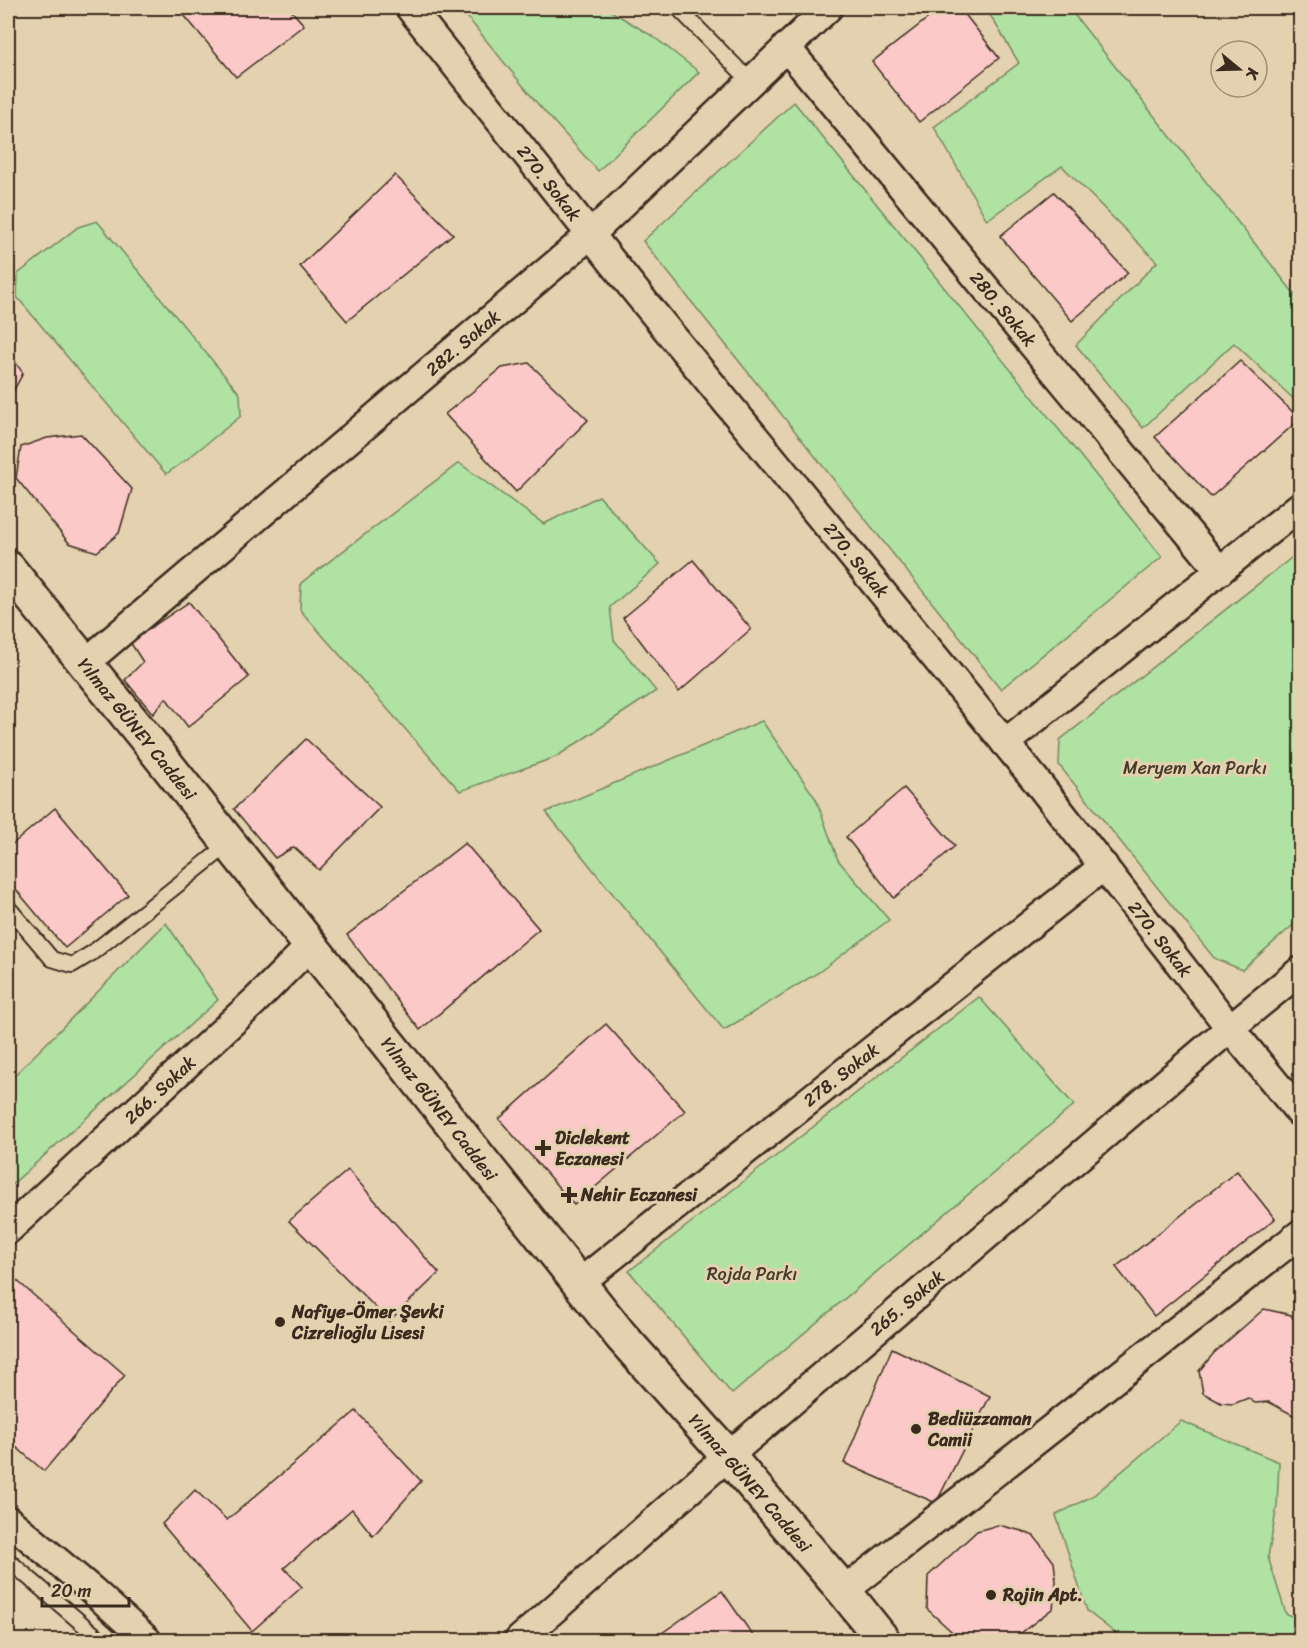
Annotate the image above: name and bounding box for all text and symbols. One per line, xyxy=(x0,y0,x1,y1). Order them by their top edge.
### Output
north arrow xyxy=(1209,39,1269,99)
text: K xyxy=(1237,63,1268,84)
street label: 270. Sokak xyxy=(508,137,590,229)
street label: 280. Sokak xyxy=(961,264,1045,355)
street label: 282. Sokak xyxy=(418,301,508,384)
street label: 270. Sokak xyxy=(815,515,897,606)
street label: Yılmaz GÜNEY Caddesi xyxy=(69,650,206,808)
park label: Meryem Xan Parkı xyxy=(1123,752,1267,784)
street label: 270. Sokak xyxy=(1119,893,1201,985)
street label: Yılmaz GÜNEY Caddesi xyxy=(372,1030,507,1189)
street label: 278. Sokak xyxy=(796,1034,887,1115)
street label: 266. Sokak xyxy=(116,1047,204,1132)
place label: Diclekent Eczanesi xyxy=(555,1122,630,1175)
marker: Diclekent Eczanesi xyxy=(536,1141,550,1155)
place label: Nehir Eczanesi xyxy=(580,1179,698,1211)
marker: Nehir Eczanesi xyxy=(562,1188,576,1202)
park label: Rojda Parkı xyxy=(707,1258,797,1290)
street label: 265. Sokak xyxy=(862,1261,952,1344)
place label: Nafiye-Ömer Şevki Cizrelioğlu Lisesi xyxy=(291,1296,444,1349)
marker: Nafiye-Ömer Şevki Cizrelioğlu Lisesi xyxy=(273,1315,287,1329)
place label: Bediüzzaman Camii xyxy=(927,1403,1032,1456)
street label: Yılmaz GÜNEY Caddesi xyxy=(680,1406,821,1561)
marker: Bediüzzaman Camii xyxy=(909,1422,923,1436)
scale bar xyxy=(42,1570,129,1608)
text: 20 m xyxy=(51,1575,91,1607)
place label: Rojin Apt. xyxy=(1002,1579,1083,1611)
marker: Rojin Apt. xyxy=(984,1588,998,1602)

